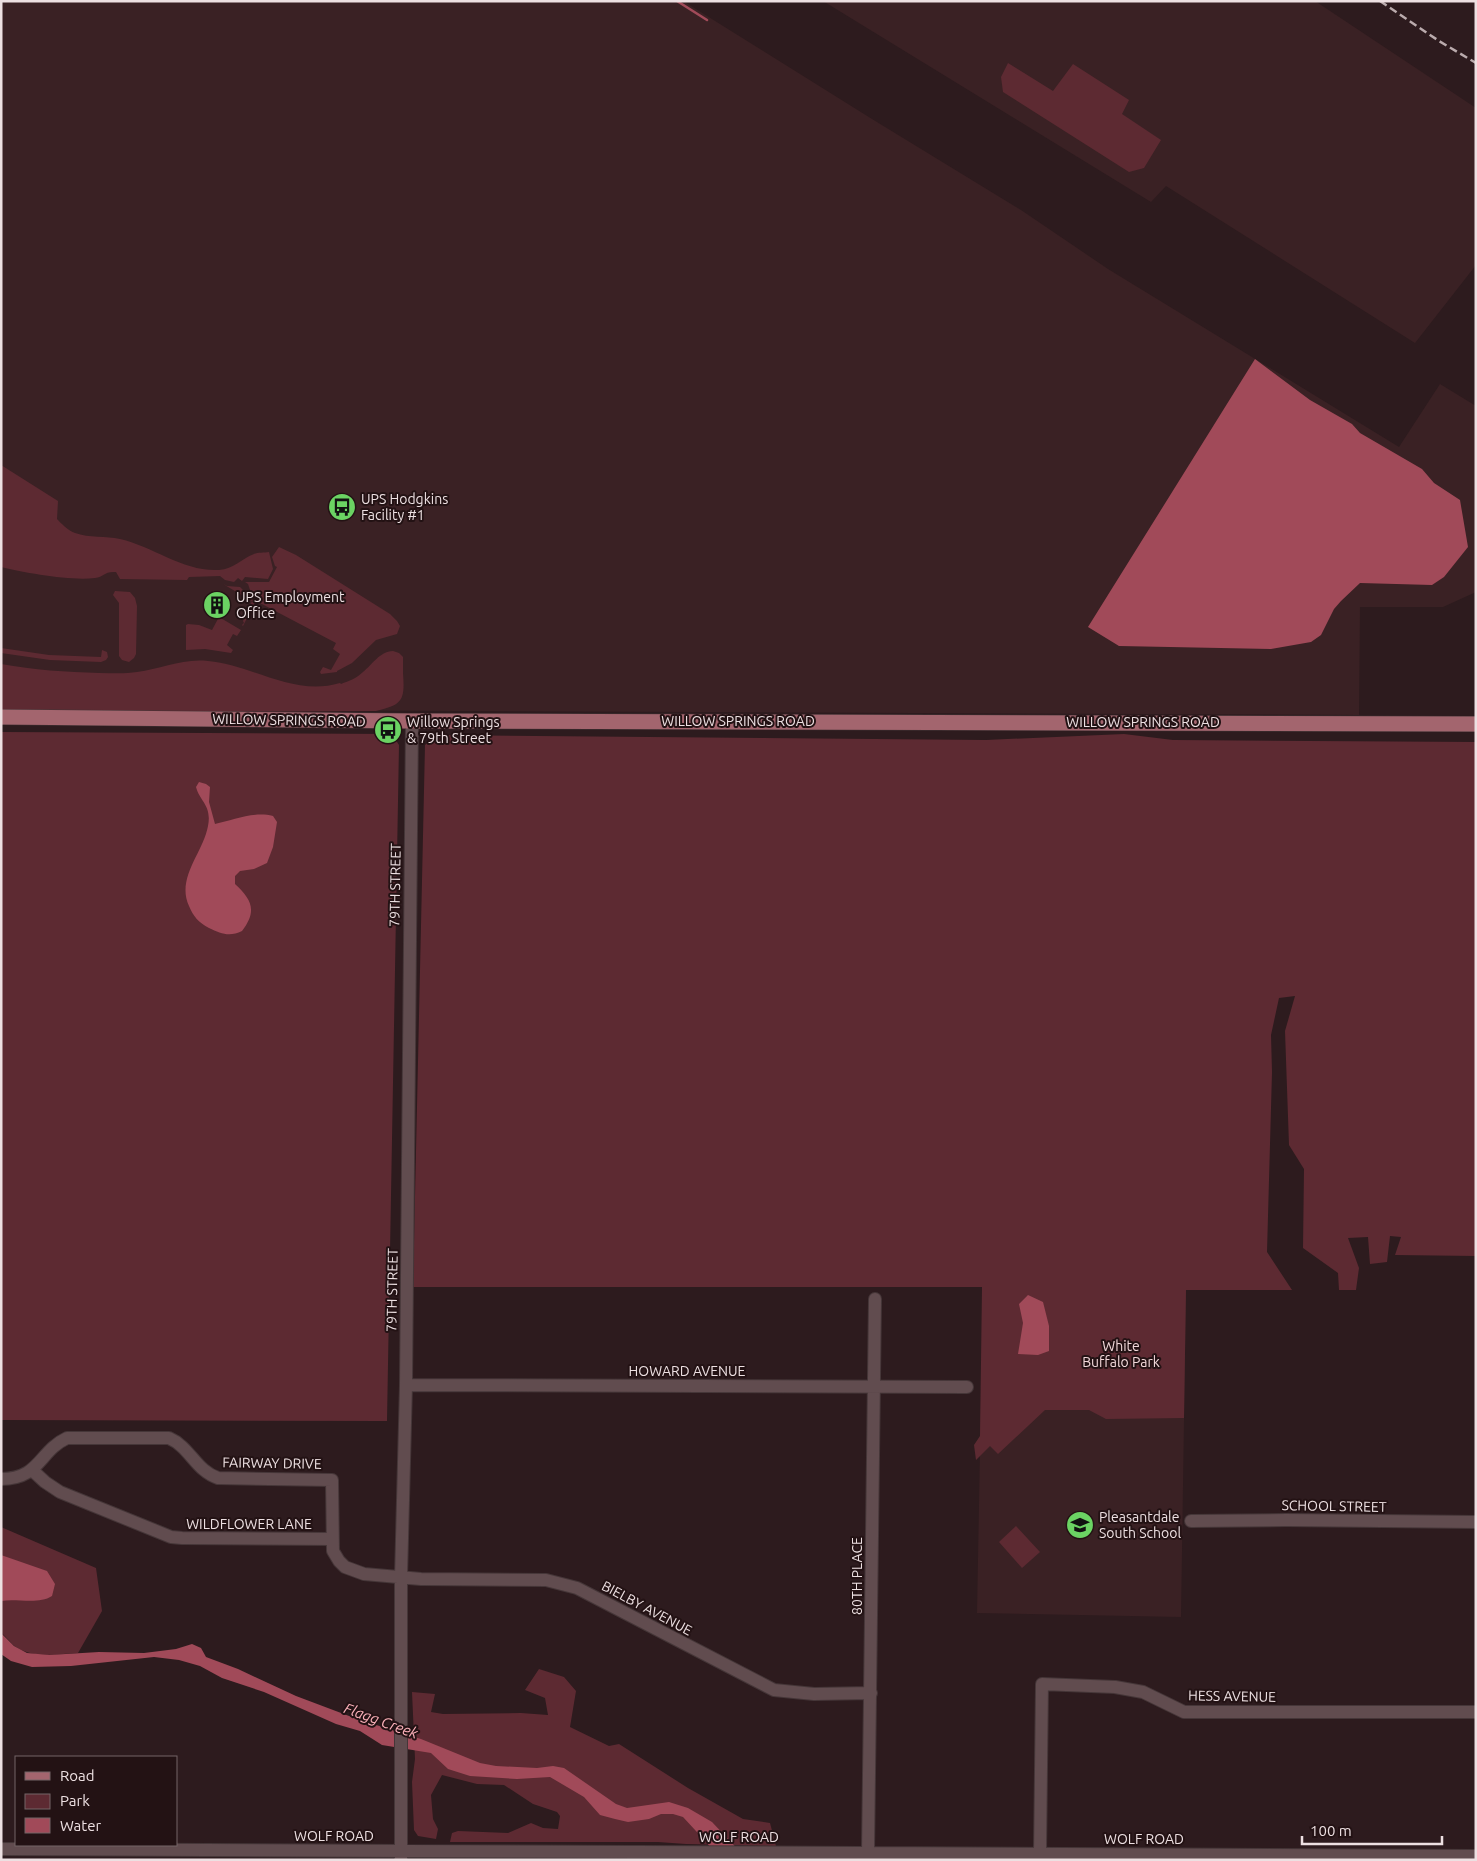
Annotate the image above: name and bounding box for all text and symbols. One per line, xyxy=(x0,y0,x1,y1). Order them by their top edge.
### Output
place label: UPS Hodgkins Facility #1 xyxy=(361,491,448,523)
bus stop icon: UPS Hodgkins Facility #1 xyxy=(327,492,357,522)
place label: UPS Employment Office xyxy=(236,589,345,621)
building icon: UPS Employment Office xyxy=(202,590,232,620)
street label: WILLOW SPRINGS ROAD xyxy=(212,711,366,729)
street label: WILLOW SPRINGS ROAD xyxy=(661,713,815,729)
place label: Willow Springs & 79th Street xyxy=(407,714,500,746)
street label: WILLOW SPRINGS ROAD xyxy=(1066,714,1220,730)
bus stop icon: Willow Springs & 79th Street xyxy=(373,715,403,745)
street label: 79TH STREET xyxy=(386,843,404,927)
street label: 79TH STREET xyxy=(383,1248,401,1332)
park label: White Buffalo Park xyxy=(1082,1338,1160,1370)
street label: HOWARD AVENUE xyxy=(629,1363,746,1379)
street label: FAIRWAY DRIVE xyxy=(222,1454,322,1472)
street label: SCHOOL STREET xyxy=(1281,1497,1387,1515)
place label: Pleasantdale South School xyxy=(1099,1509,1181,1541)
school or university icon: Pleasantdale South School xyxy=(1065,1510,1095,1540)
street label: WILDFLOWER LANE xyxy=(186,1516,312,1532)
street label: 80TH PLACE xyxy=(849,1537,865,1615)
street label: BIELBY AVENUE xyxy=(599,1577,695,1639)
street label: HESS AVENUE xyxy=(1188,1687,1276,1705)
water label: Flagg Creek xyxy=(342,1699,421,1742)
legend xyxy=(15,1756,178,1846)
text: Road xyxy=(60,1767,95,1784)
text: Park xyxy=(60,1792,90,1809)
scale bar xyxy=(1302,1814,1442,1846)
text: Water xyxy=(60,1817,101,1834)
text: 100 m xyxy=(1310,1822,1352,1839)
street label: WOLF ROAD xyxy=(294,1828,374,1844)
street label: WOLF ROAD xyxy=(699,1829,779,1845)
street label: WOLF ROAD xyxy=(1104,1831,1184,1847)

